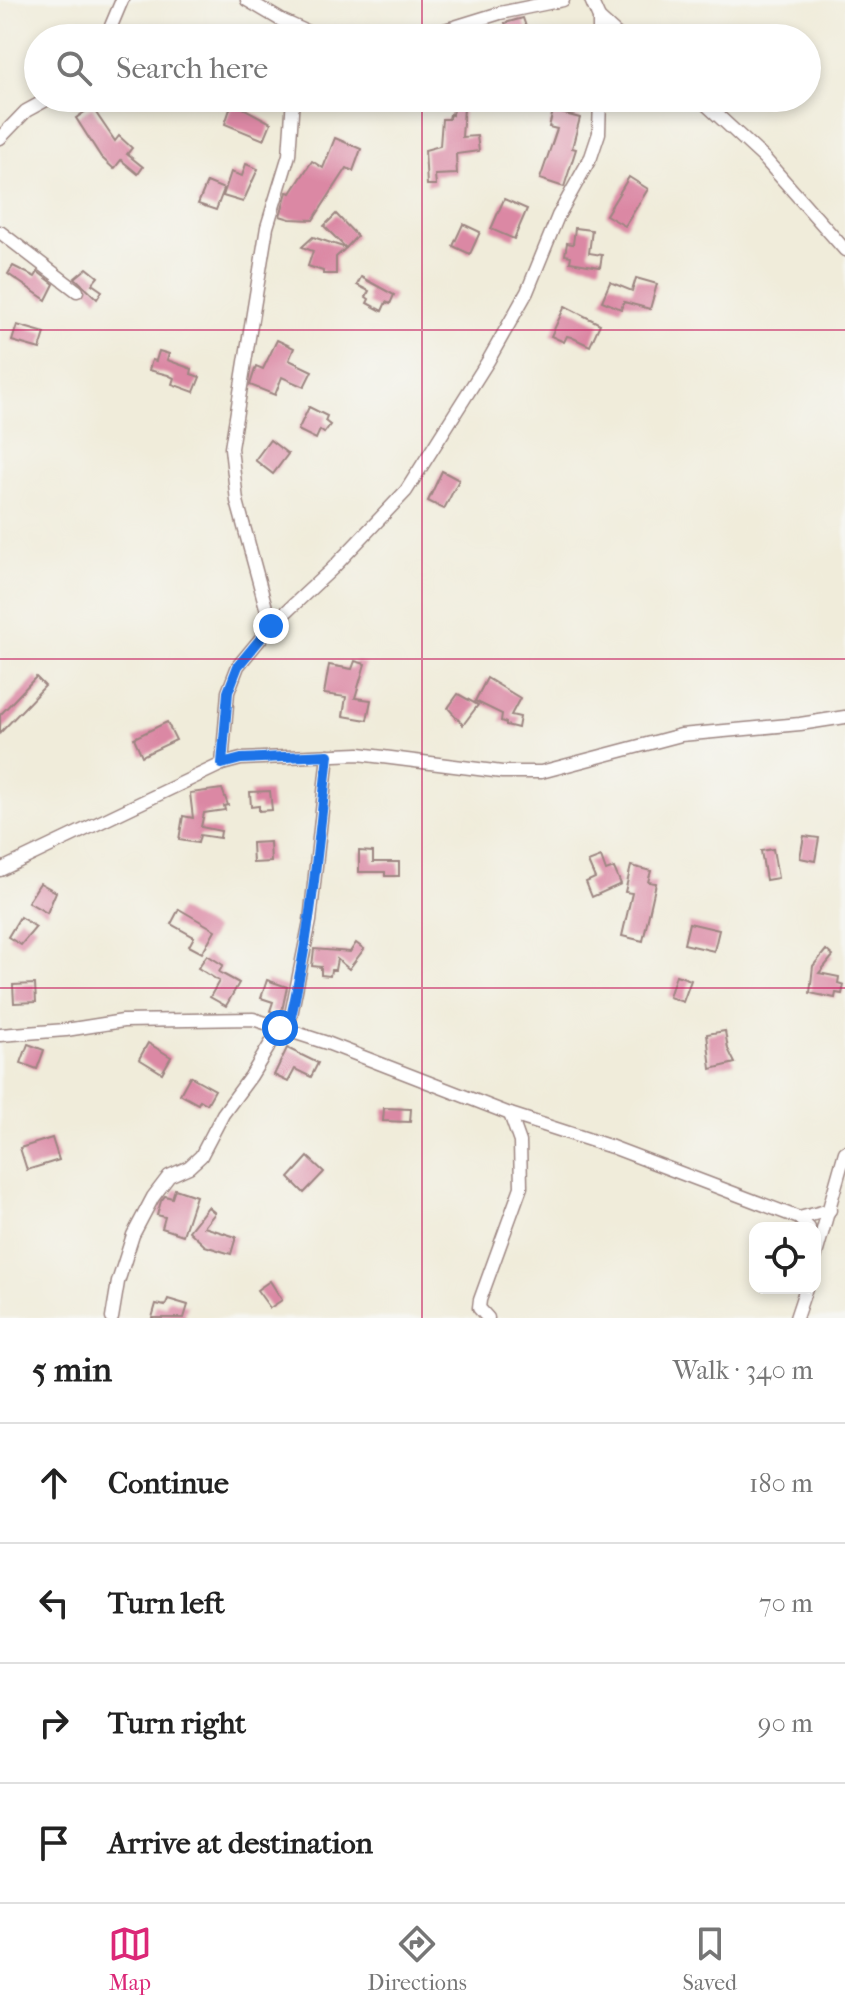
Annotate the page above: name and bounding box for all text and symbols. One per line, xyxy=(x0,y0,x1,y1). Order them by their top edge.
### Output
search box xyxy=(24,24,821,112)
icon: search xyxy=(52,46,96,90)
text: Search here xyxy=(116,51,268,86)
route end xyxy=(253,608,289,644)
route start xyxy=(262,1010,298,1046)
map controls xyxy=(749,1222,821,1294)
button: locate xyxy=(749,1222,821,1294)
text: 5 min xyxy=(32,1350,112,1390)
text: Walk · 340 m xyxy=(673,1355,813,1386)
icon: ahead xyxy=(32,1461,76,1505)
text: Continue xyxy=(108,1466,229,1501)
text: 180 m xyxy=(749,1468,813,1499)
icon: left xyxy=(32,1581,76,1625)
text: Turn left xyxy=(108,1586,225,1621)
text: 70 m xyxy=(759,1588,813,1619)
icon: right xyxy=(32,1701,76,1745)
text: Turn right xyxy=(108,1706,246,1741)
text: 90 m xyxy=(758,1708,813,1739)
icon: arrive xyxy=(32,1821,76,1865)
text: Arrive at destination xyxy=(108,1826,373,1861)
tab: Map xyxy=(108,1922,152,1996)
tab: Directions xyxy=(368,1922,467,1996)
tab: Saved xyxy=(683,1922,737,1996)

